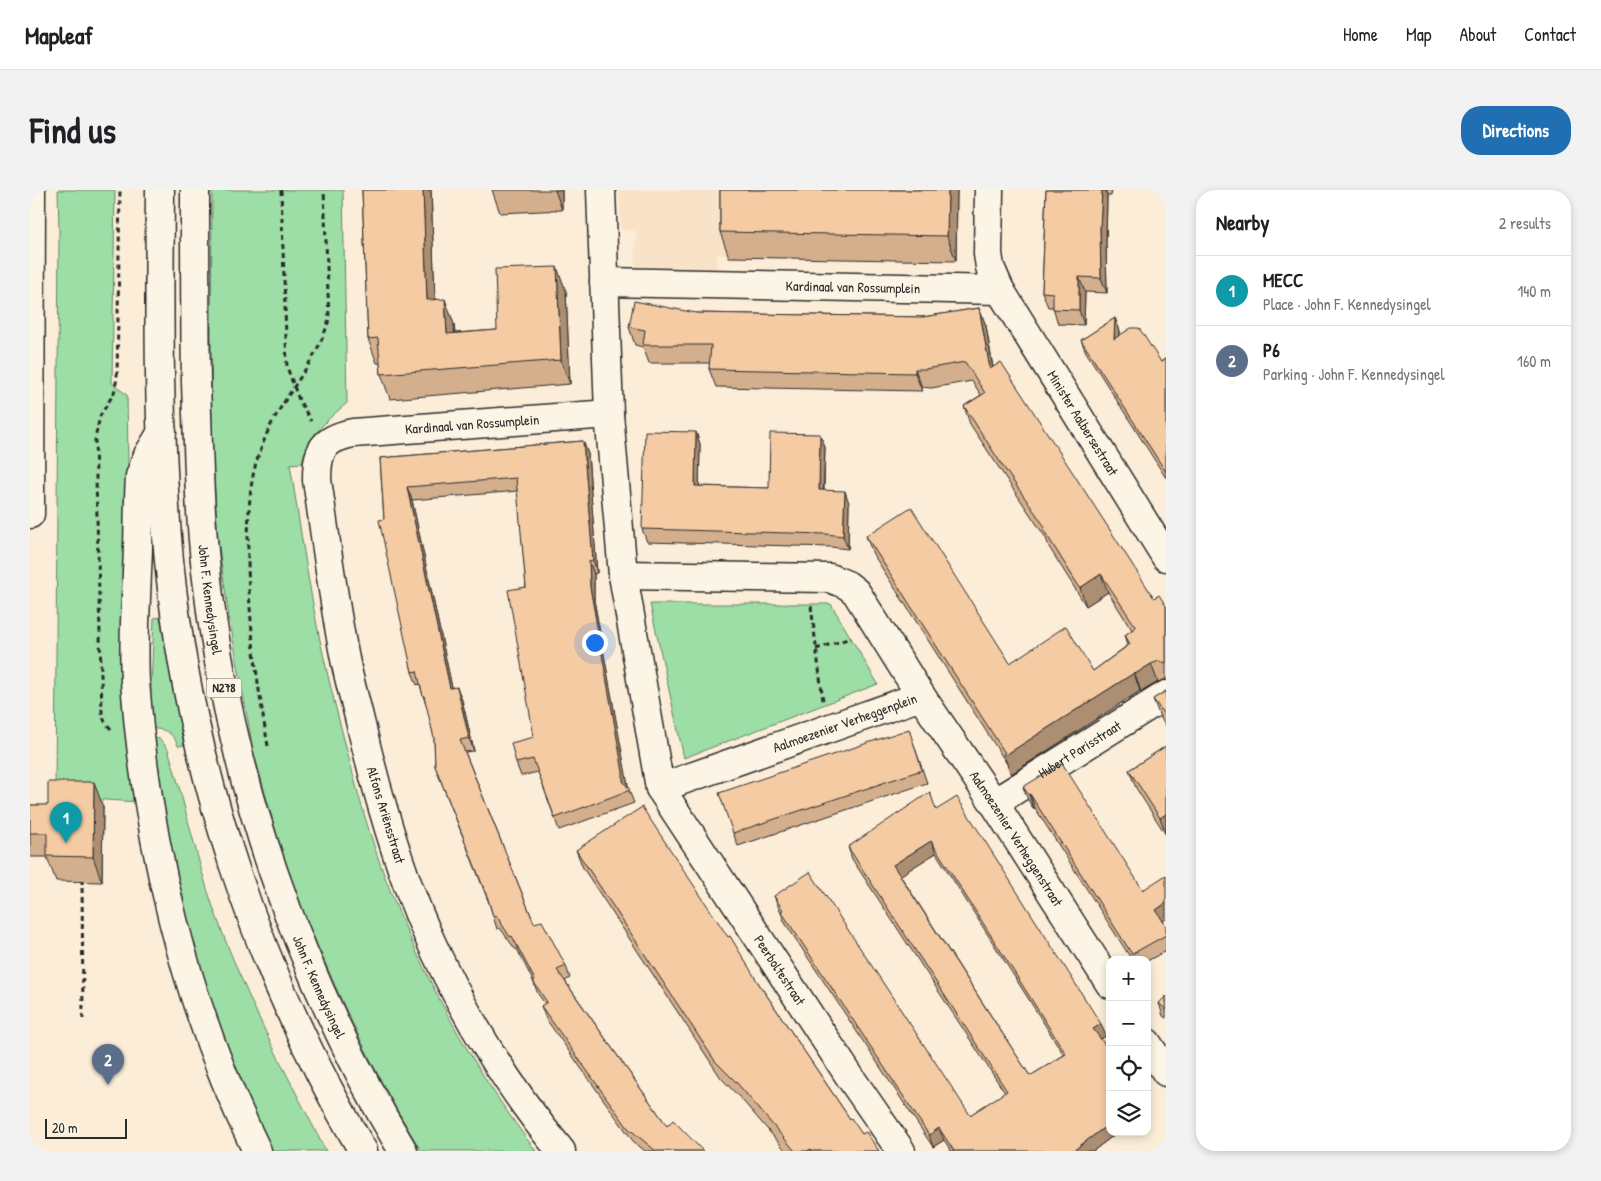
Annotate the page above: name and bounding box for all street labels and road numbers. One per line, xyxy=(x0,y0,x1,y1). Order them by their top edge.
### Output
street label: Kardinaal van Rossumplein xyxy=(786,276,920,298)
street label: Minister Aalbersestraat xyxy=(1043,367,1123,479)
street label: Kardinaal van Rossumplein xyxy=(404,409,540,438)
street label: John F. Kennedysingel xyxy=(194,544,228,656)
road number: N278 xyxy=(206,678,242,698)
street label: Aalmoezenier Verheggenplein xyxy=(770,688,919,757)
street label: Hubert Parisstraat xyxy=(1034,716,1125,782)
street label: Alfons Ariënsstraat xyxy=(363,764,410,866)
street label: Aalmoezenier Verheggenstraat xyxy=(966,767,1068,910)
street label: Peerboltestraat xyxy=(750,931,810,1009)
street label: John F. Kennedysingel xyxy=(289,932,351,1041)

